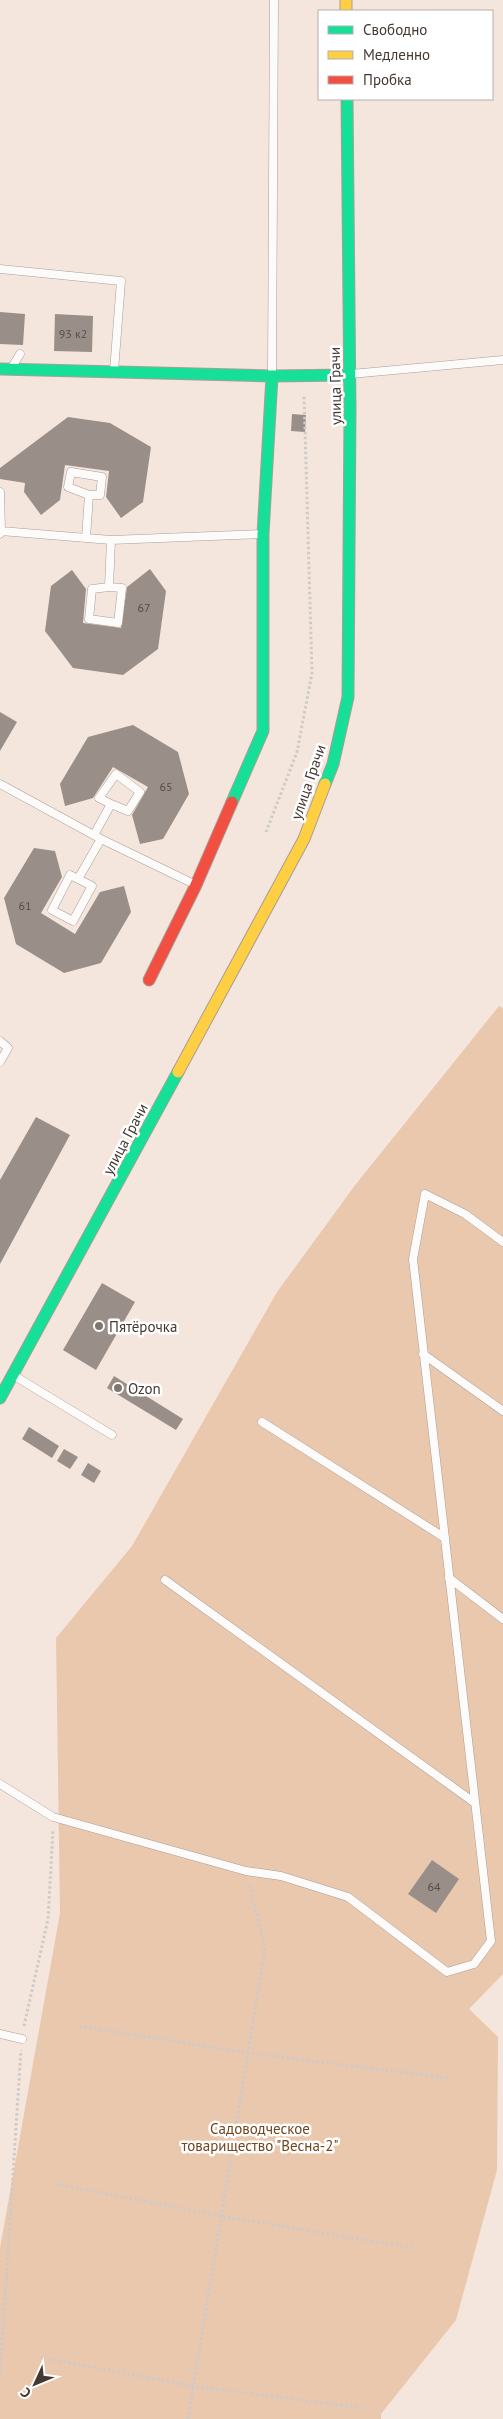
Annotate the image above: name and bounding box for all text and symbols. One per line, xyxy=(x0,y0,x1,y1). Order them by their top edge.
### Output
legend xyxy=(318,10,493,100)
text: Свободно xyxy=(363,20,427,39)
text: Медленно xyxy=(363,45,430,64)
text: Пробка xyxy=(363,70,412,89)
house number: 93 к2 xyxy=(59,326,87,341)
street label: улица Грачи xyxy=(325,347,345,425)
house number: 67 xyxy=(137,600,151,615)
street label: улица Грачи xyxy=(286,742,330,822)
house number: 65 xyxy=(159,779,173,794)
house number: 61 xyxy=(18,898,32,913)
street label: улица Грачи xyxy=(98,1100,152,1178)
place label: Пятёрочка xyxy=(109,1317,177,1336)
marker: Пятёрочка xyxy=(93,1320,105,1332)
place label: Ozon xyxy=(128,1379,161,1398)
marker: Ozon xyxy=(112,1382,124,1394)
house number: 64 xyxy=(427,1879,441,1894)
park label: Садоводческое товарищество "Весна-2" xyxy=(182,2119,338,2155)
north arrow xyxy=(10,2359,60,2409)
text: С xyxy=(16,2384,35,2402)

